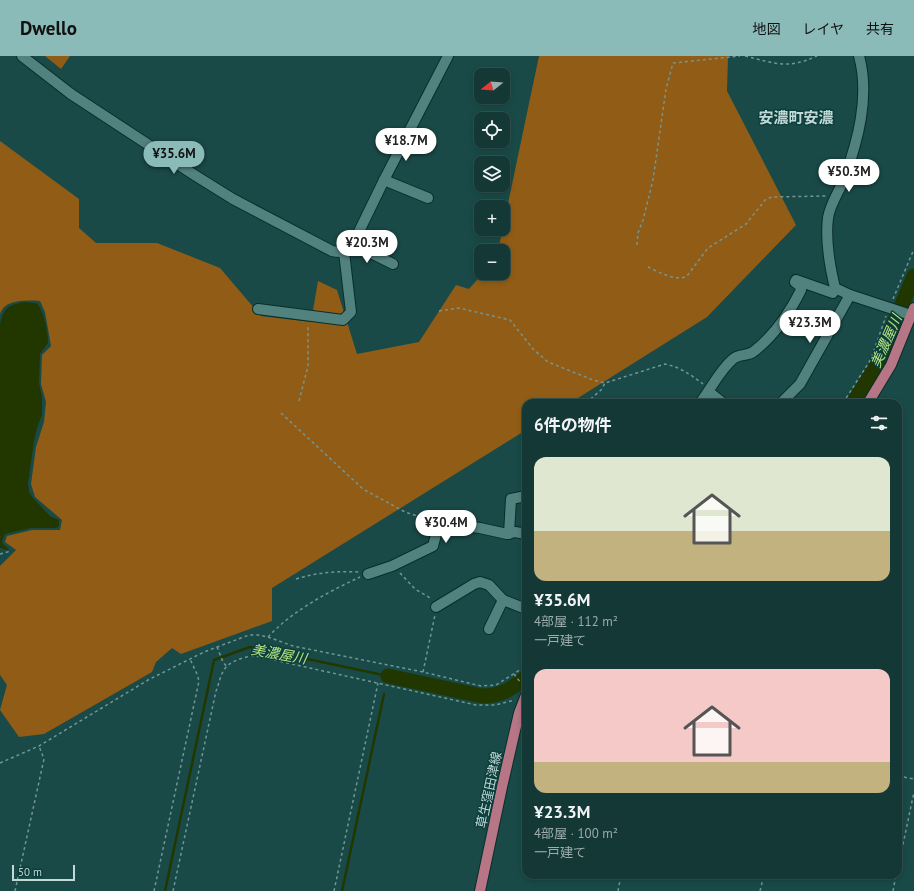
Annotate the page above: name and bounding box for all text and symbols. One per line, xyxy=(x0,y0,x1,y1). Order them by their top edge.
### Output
text: Dwello xyxy=(20,16,77,40)
text: 地図 xyxy=(752,20,780,38)
text: レイヤ xyxy=(802,20,844,38)
text: 共有 xyxy=(866,20,894,38)
north arrow xyxy=(474,68,510,104)
map controls xyxy=(474,68,510,280)
district label: 安濃町安濃 xyxy=(758,108,834,127)
button: locate xyxy=(474,112,510,148)
pin: ¥18.7M xyxy=(373,128,439,162)
text: ¥18.7M xyxy=(384,132,428,149)
pin: ¥35.6M xyxy=(141,141,207,175)
text: ¥35.6M xyxy=(152,145,196,162)
button: layers xyxy=(474,156,510,192)
pin: ¥50.3M xyxy=(816,159,882,193)
text: ¥50.3M xyxy=(827,163,871,180)
button: + xyxy=(474,200,510,236)
pin: ¥20.3M xyxy=(334,230,400,264)
text: ¥20.3M xyxy=(345,234,389,251)
button: − xyxy=(474,244,510,280)
pin: ¥23.3M xyxy=(777,310,843,344)
water label: 美濃屋川 xyxy=(866,310,906,370)
text: ¥23.3M xyxy=(788,314,832,331)
icon: filters xyxy=(868,412,890,434)
text: 6件の物件 xyxy=(534,414,612,436)
icon: home xyxy=(676,483,748,555)
pin: ¥30.4M xyxy=(413,510,479,544)
text: ¥30.4M xyxy=(424,514,468,531)
text: ¥35.6M xyxy=(534,589,590,611)
text: 4部屋 · 112 m² xyxy=(534,613,618,630)
text: 一戸建て xyxy=(534,632,586,649)
water label: 美濃屋川 xyxy=(250,640,310,668)
icon: home xyxy=(676,695,748,767)
street label: 草生窪田津線 xyxy=(473,750,505,830)
text: ¥23.3M xyxy=(534,801,590,823)
text: 4部屋 · 100 m² xyxy=(534,825,618,842)
text: 一戸建て xyxy=(534,844,586,861)
scale bar xyxy=(12,863,75,882)
text: 50 m xyxy=(18,865,42,879)

